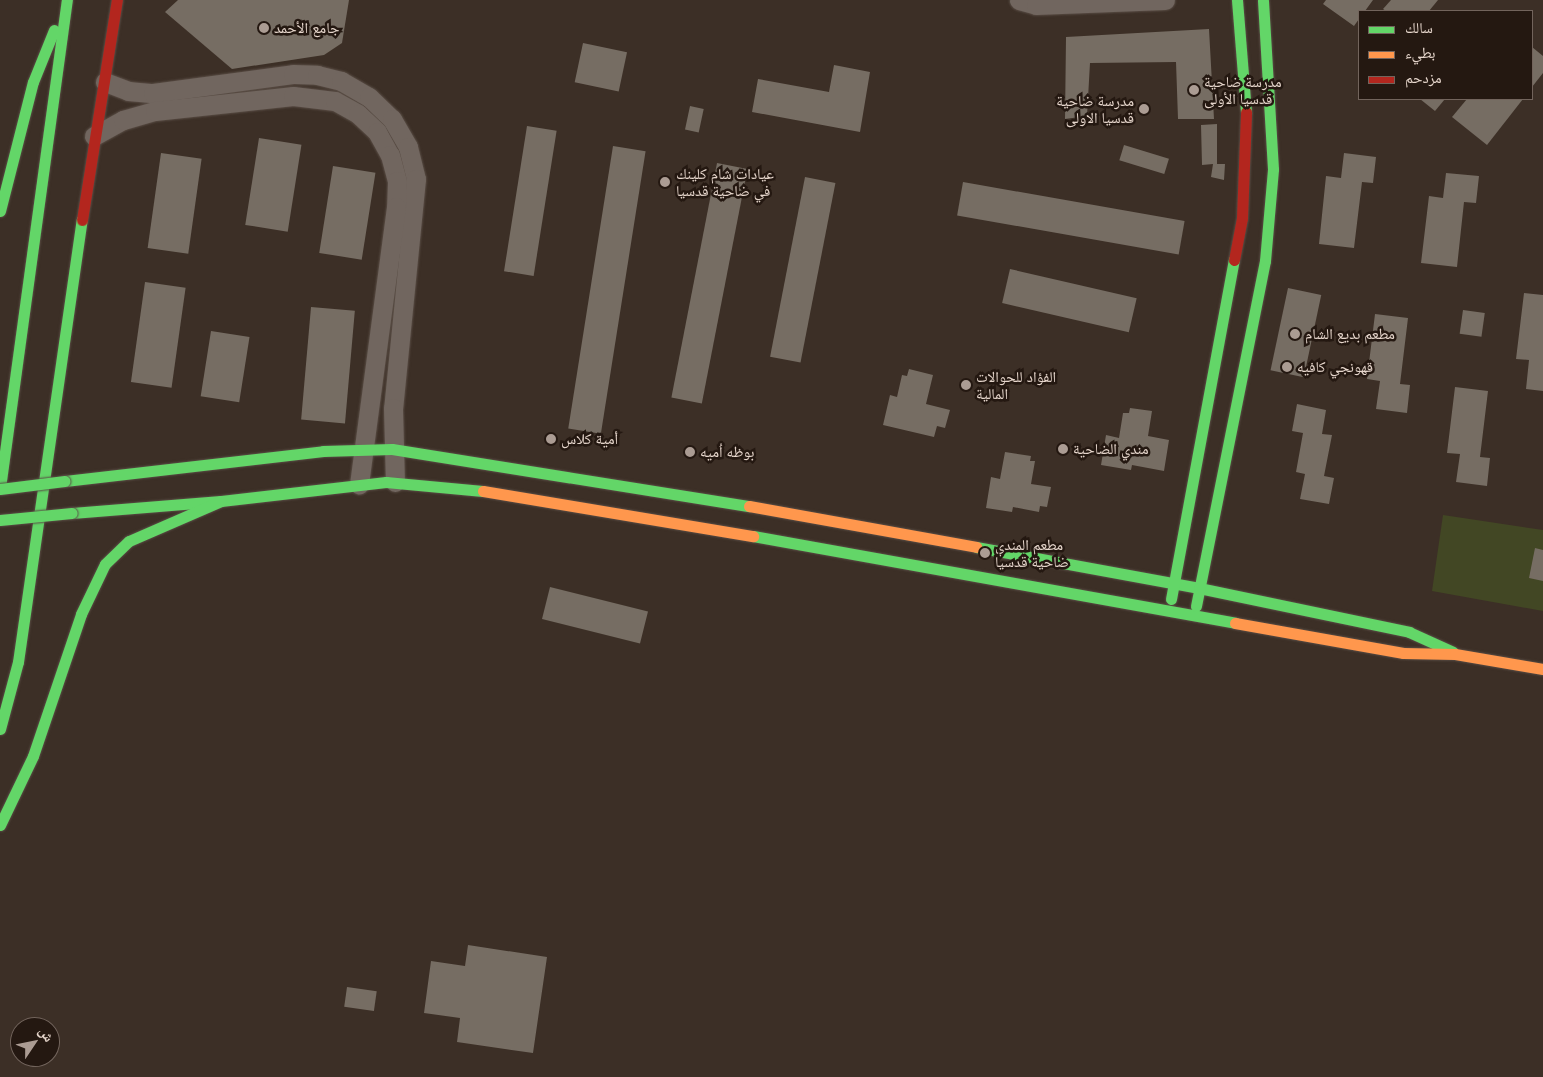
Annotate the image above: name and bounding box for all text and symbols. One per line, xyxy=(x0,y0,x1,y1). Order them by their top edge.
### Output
legend xyxy=(1358,10,1533,100)
text: سالك xyxy=(1405,18,1433,37)
place label: جامع الأحمد xyxy=(274,19,340,37)
marker: جامع الأحمد xyxy=(258,22,270,34)
text: بطيء xyxy=(1405,43,1435,62)
text: مزدحم xyxy=(1405,68,1442,87)
place label: مدرسة ضاحية قدسيا الأولى xyxy=(1204,72,1282,107)
marker: مدرسة ضاحية قدسيا الأولى xyxy=(1188,84,1200,96)
place label: مدرسة ضاحية قدسيا الاولى xyxy=(1056,91,1134,126)
marker: مدرسة ضاحية قدسيا الاولى xyxy=(1138,103,1150,115)
place label: عيادات شام كلينك في ضاحية قدسيا xyxy=(676,164,774,199)
marker: عيادات شام كلينك في ضاحية قدسيا xyxy=(658,175,672,189)
place label: مطعم بديع الشام xyxy=(1305,325,1395,343)
marker: مطعم بديع الشام xyxy=(1289,328,1301,340)
place label: قهونجي كافيه xyxy=(1297,358,1373,376)
marker: قهونجي كافيه xyxy=(1281,361,1293,373)
place label: الفؤاد للحوالات المالية xyxy=(976,367,1056,402)
marker: الفؤاد للحوالات المالية xyxy=(960,379,972,391)
place label: أمية كلاس xyxy=(561,430,618,448)
marker: أمية كلاس xyxy=(545,433,557,445)
place label: مندي الضاحية xyxy=(1073,440,1149,458)
place label: بوظه اُميه xyxy=(700,443,754,461)
marker: مندي الضاحية xyxy=(1057,443,1069,455)
marker: بوظه اُميه xyxy=(684,446,696,458)
place label: مطعم المندي ضاحية قدسيا xyxy=(995,535,1069,570)
marker: مطعم المندي ضاحية قدسيا xyxy=(979,547,991,559)
north arrow xyxy=(10,1017,60,1067)
text: ش xyxy=(35,1023,58,1045)

